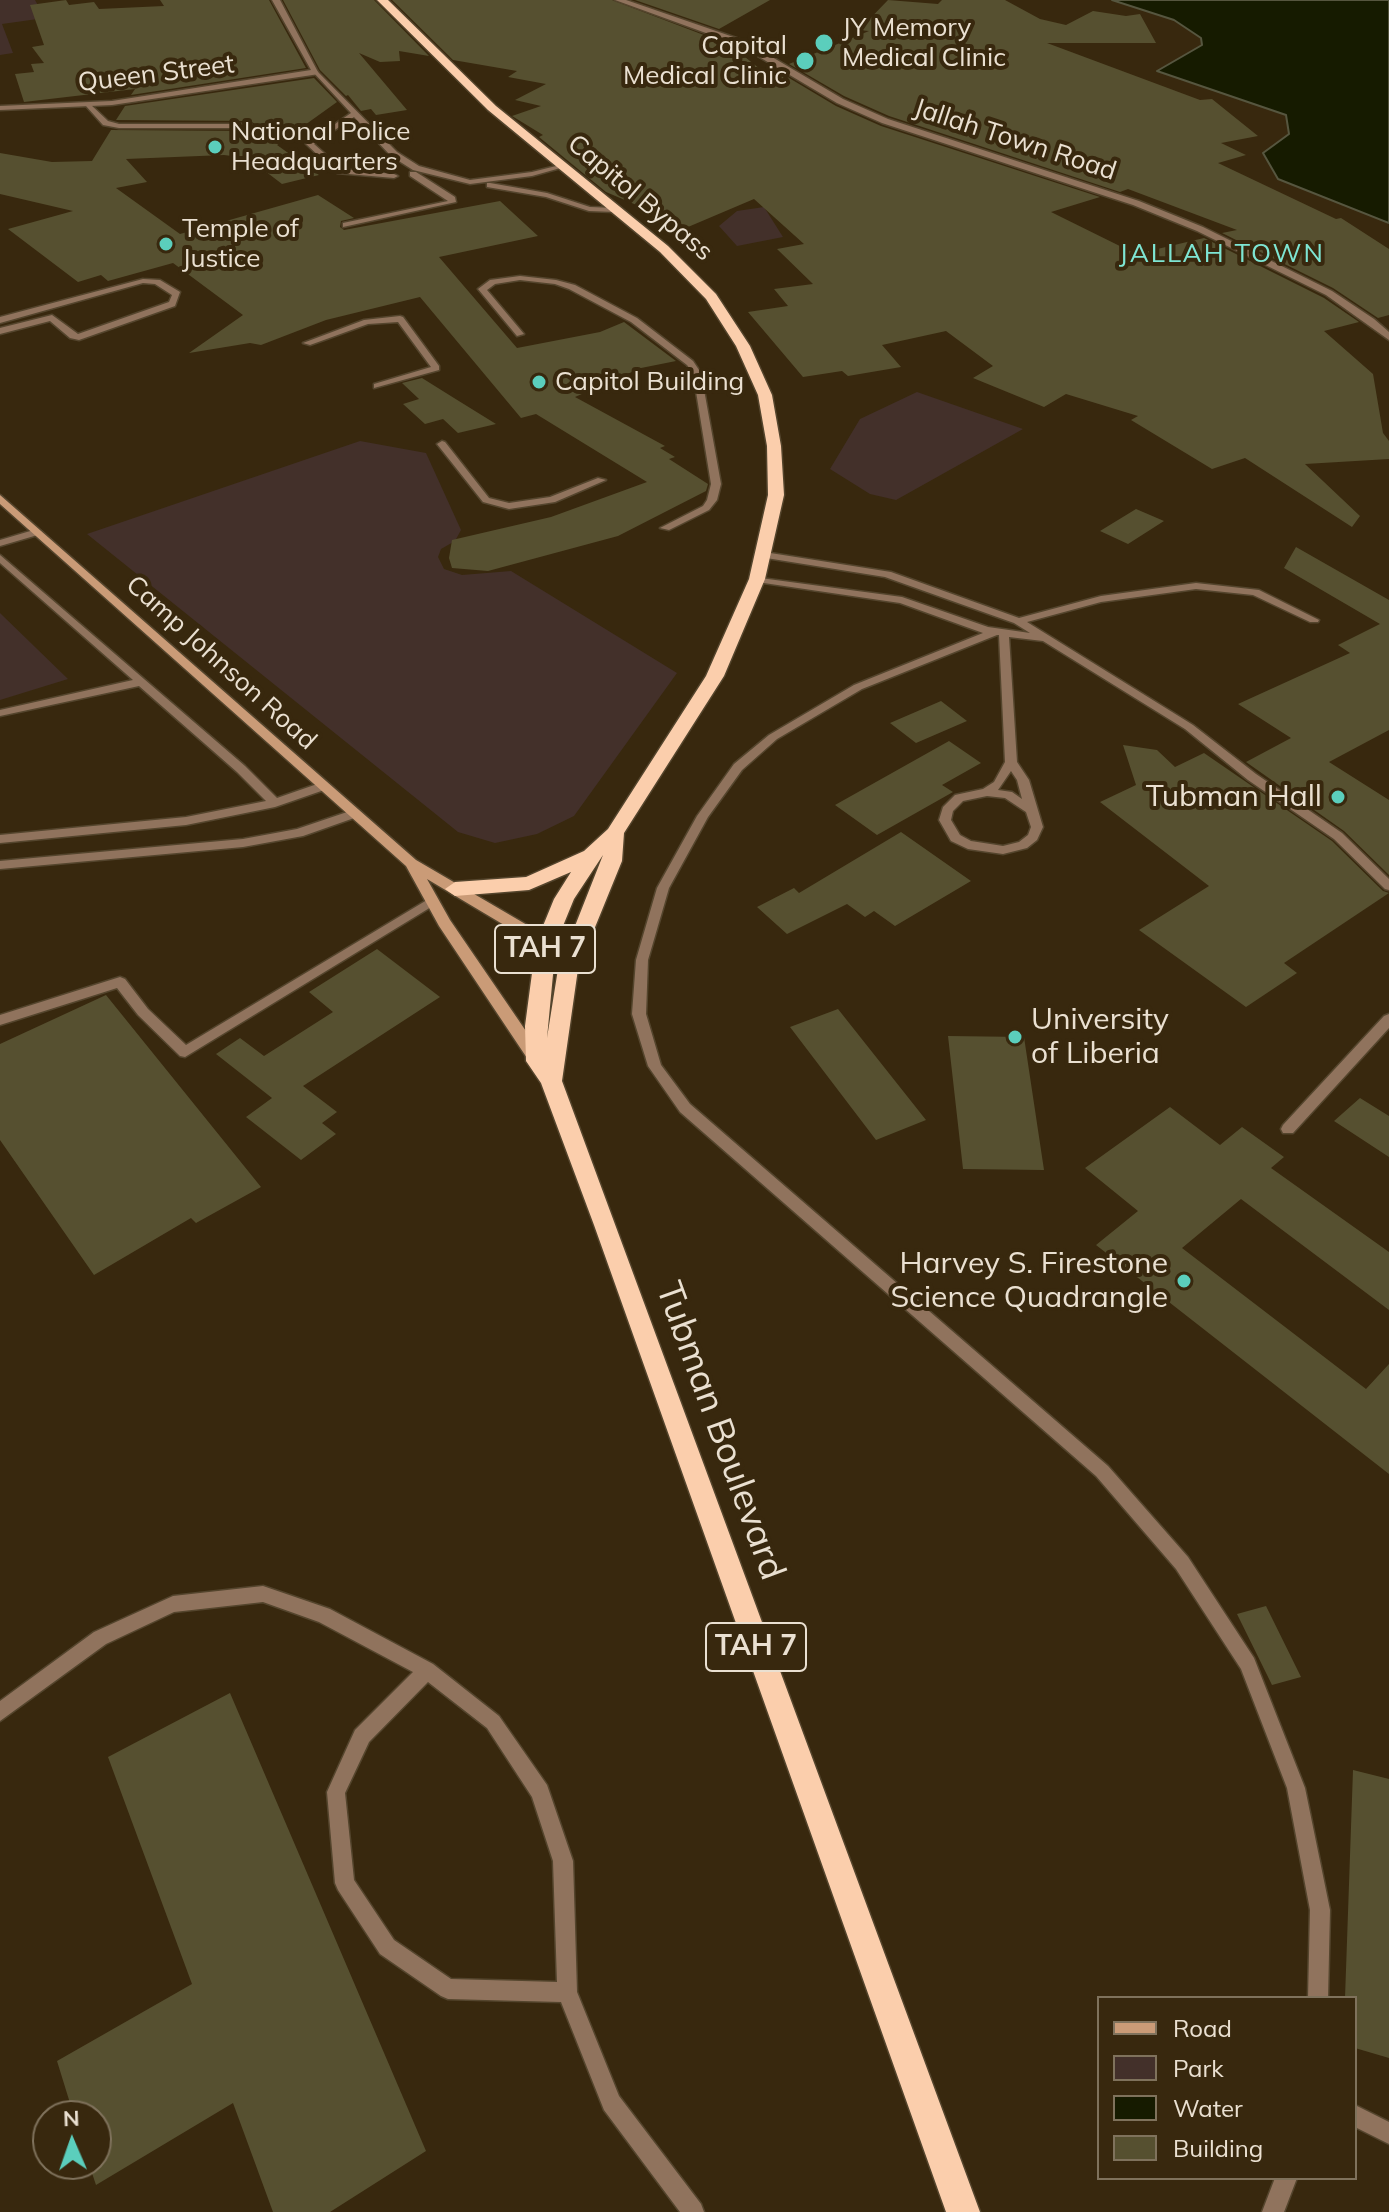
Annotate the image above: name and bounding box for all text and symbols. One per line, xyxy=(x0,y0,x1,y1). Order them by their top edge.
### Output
place label: JY Memory Medical Clinic xyxy=(842,12,1006,74)
place label: Capital Medical Clinic xyxy=(623,30,787,92)
marker: JY Memory Medical Clinic xyxy=(813,32,835,54)
street label: Queen Street xyxy=(76,49,236,99)
marker: Capital Medical Clinic xyxy=(794,50,816,72)
street label: Jallah Town Road xyxy=(910,93,1120,187)
place label: National Police Headquarters xyxy=(231,116,410,178)
street label: Capitol Bypass xyxy=(561,128,719,268)
marker: National Police Headquarters xyxy=(206,138,224,156)
place label: Temple of Justice xyxy=(182,213,299,274)
marker: Temple of Justice xyxy=(157,235,175,253)
district label: JALLAH TOWN xyxy=(1119,238,1325,270)
place label: Capitol Building xyxy=(555,366,744,398)
marker: Capitol Building xyxy=(530,373,548,391)
street label: Camp Johnson Road xyxy=(119,569,323,757)
place label: Tubman Hall xyxy=(1146,779,1322,815)
marker: Tubman Hall xyxy=(1329,788,1347,806)
road number: TAH 7 xyxy=(495,925,595,973)
place label: University of Liberia xyxy=(1031,1002,1169,1072)
marker: University of Liberia xyxy=(1006,1028,1024,1046)
place label: Harvey S. Firestone Science Quadrangle xyxy=(890,1246,1168,1316)
marker: Harvey S. Firestone Science Quadrangle xyxy=(1175,1272,1193,1290)
street label: Tubman Boulevard xyxy=(646,1276,794,1586)
road number: TAH 7 xyxy=(706,1623,806,1671)
legend xyxy=(1097,1996,1357,2180)
text: Road xyxy=(1173,2013,1232,2043)
text: Park xyxy=(1173,2053,1224,2083)
text: Water xyxy=(1173,2093,1243,2123)
north arrow xyxy=(32,2100,112,2180)
text: N xyxy=(62,2104,80,2132)
text: Building xyxy=(1173,2133,1263,2163)

